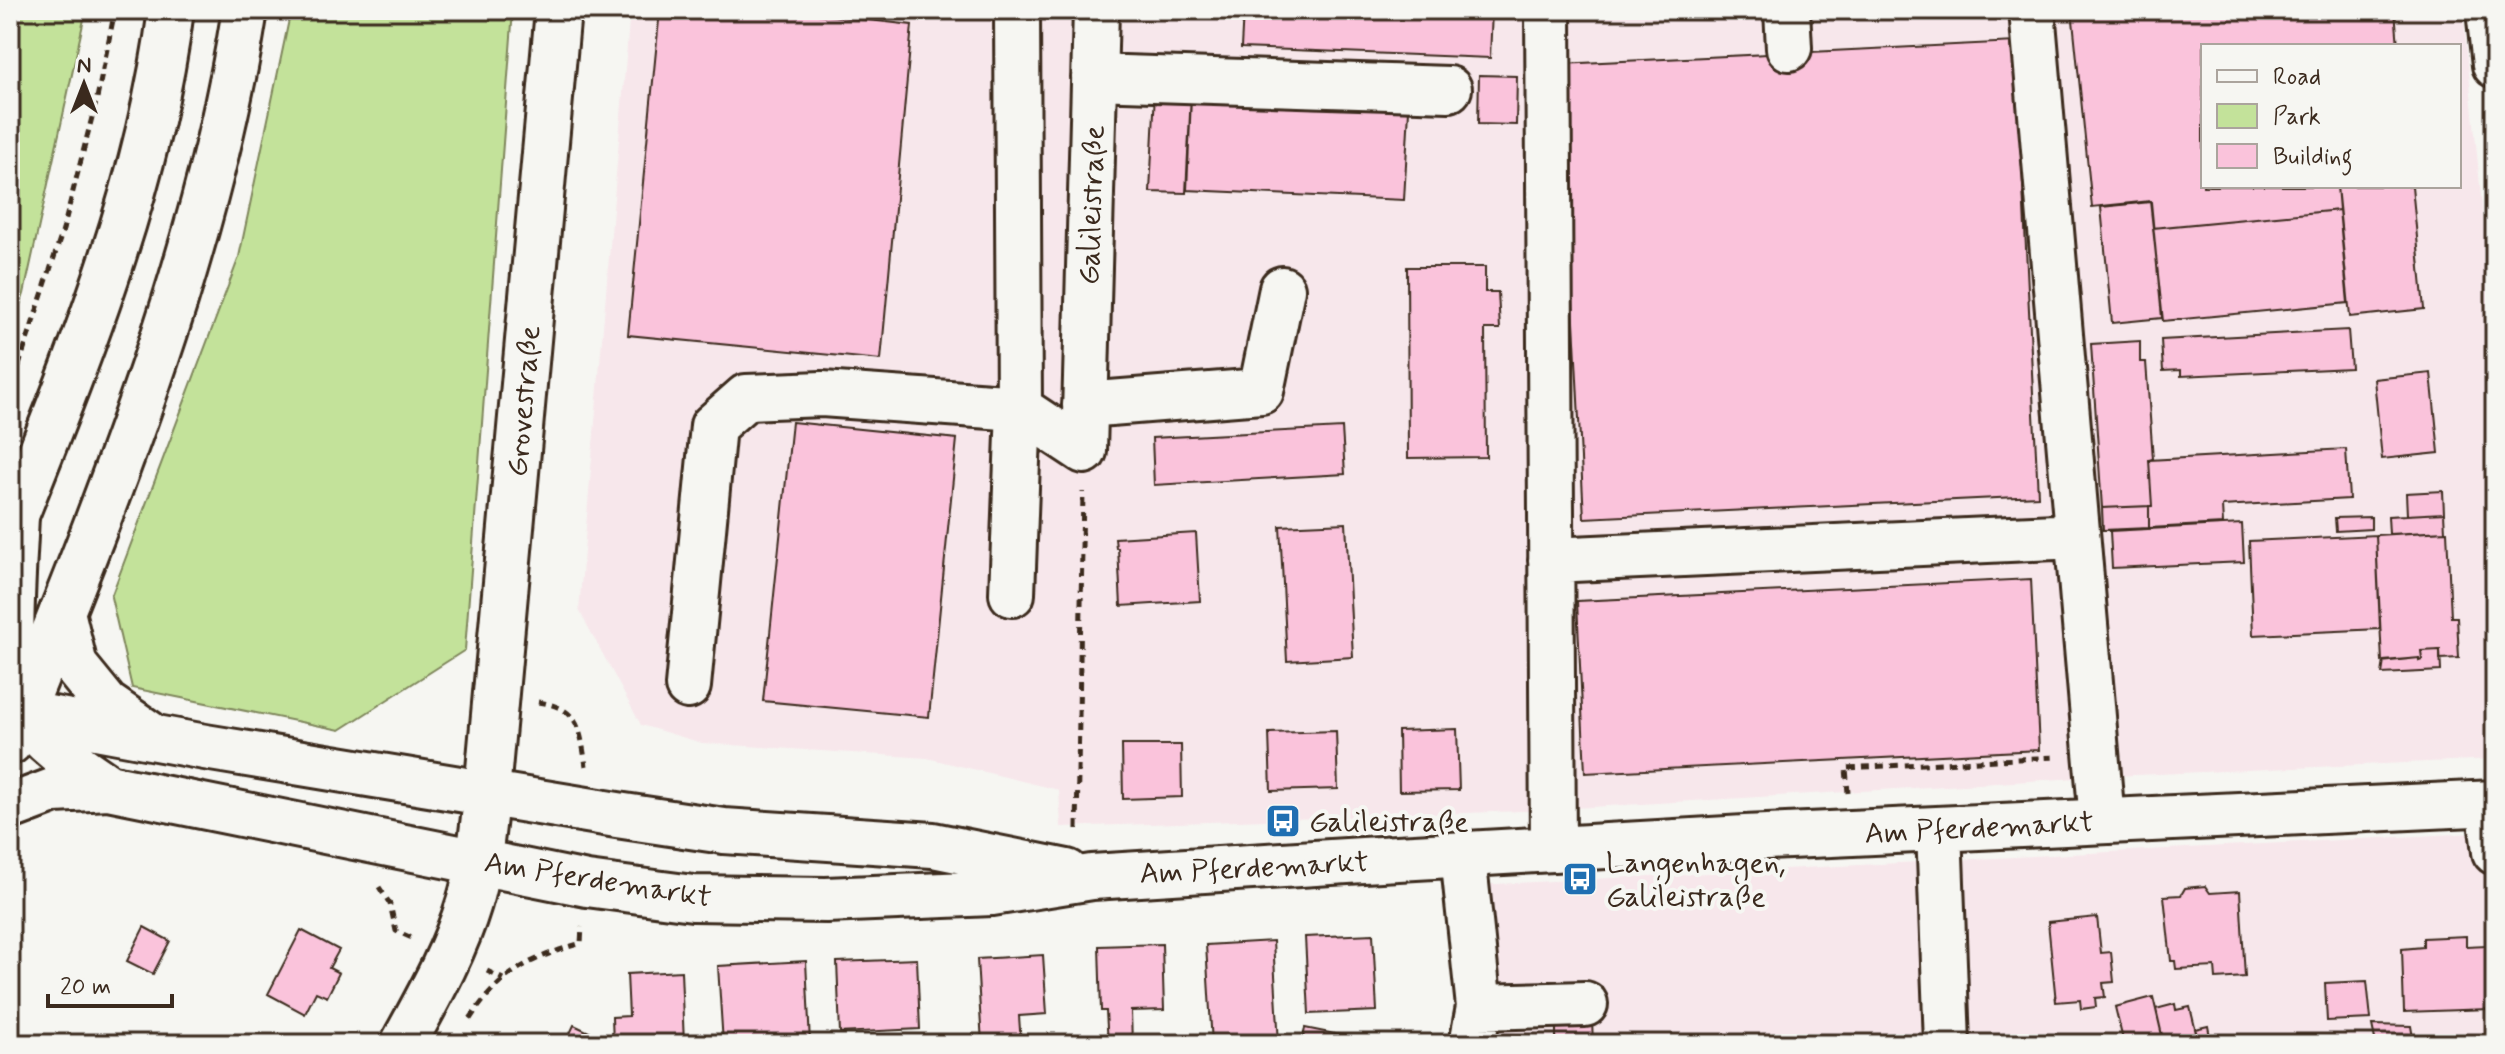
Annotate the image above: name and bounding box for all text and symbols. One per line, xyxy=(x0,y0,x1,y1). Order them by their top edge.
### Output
north arrow xyxy=(44,44,124,124)
legend xyxy=(2201,44,2461,188)
text: N xyxy=(77,52,91,80)
text: Road xyxy=(2273,62,2321,93)
text: Park xyxy=(2273,102,2321,133)
street label: Galileistraße xyxy=(1070,125,1115,286)
text: Building xyxy=(2273,142,2353,176)
street label: Grovestraße xyxy=(498,324,551,478)
bus stop icon: Galileistraße xyxy=(1264,802,1302,840)
place label: Galileistraße xyxy=(1309,803,1469,842)
street label: Am Pferdemarkt xyxy=(1864,803,2095,854)
street label: Am Pferdemarkt xyxy=(481,843,714,918)
street label: Am Pferdemarkt xyxy=(1139,843,1370,894)
place label: Langenhagen, Galileistraße xyxy=(1606,844,1786,917)
bus stop icon: Langenhagen, Galileistraße xyxy=(1561,860,1599,898)
scale bar xyxy=(48,958,172,1008)
text: 20 m xyxy=(60,972,111,1003)

